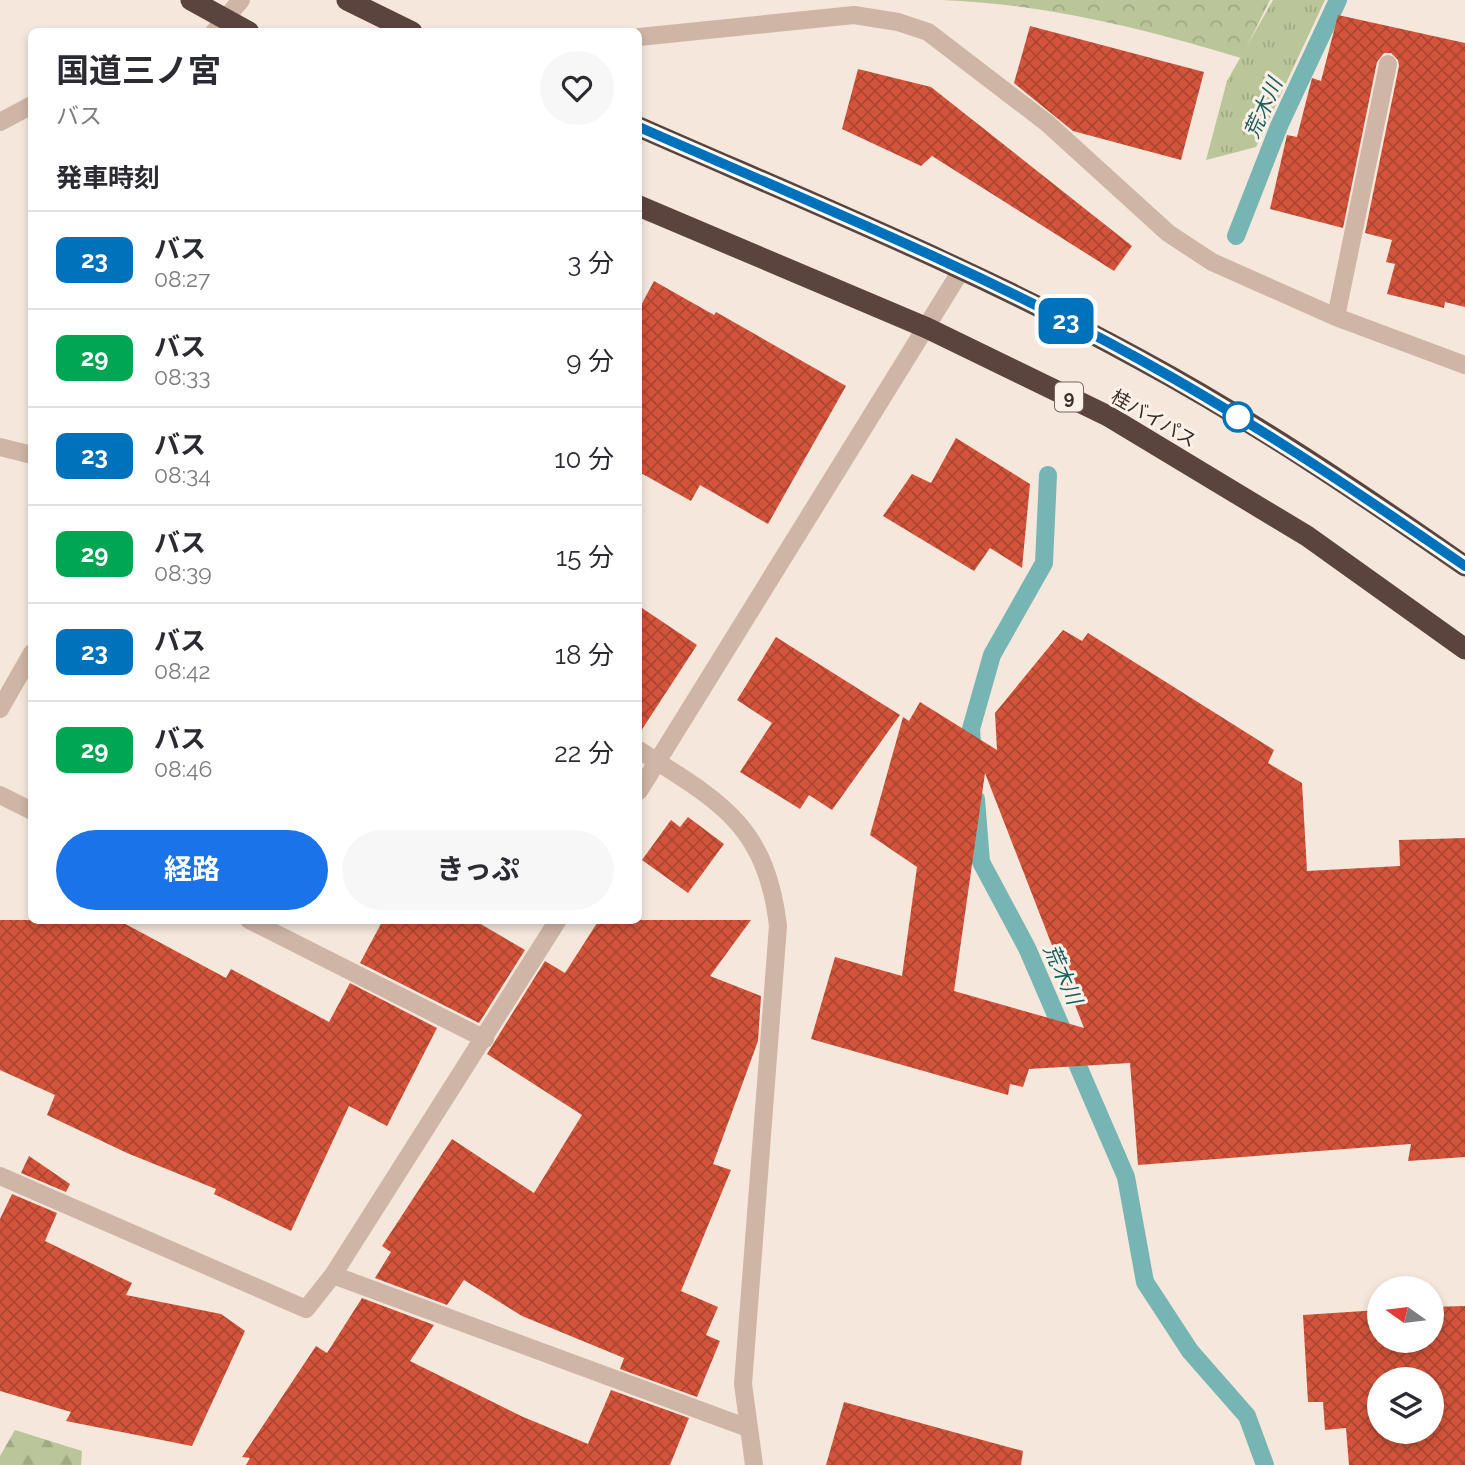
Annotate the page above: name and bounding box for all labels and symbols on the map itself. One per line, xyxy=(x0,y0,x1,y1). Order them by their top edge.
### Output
water label: 荒木川 xyxy=(1239,72,1288,142)
line badge: 23 xyxy=(1034,298,1098,344)
road number: 9 xyxy=(1055,382,1083,412)
street label: 桂バイパス xyxy=(1108,385,1200,451)
unlabelled marker xyxy=(1223,402,1253,432)
water label: 荒木川 xyxy=(1039,940,1088,1010)
north arrow xyxy=(1367,1276,1444,1353)

